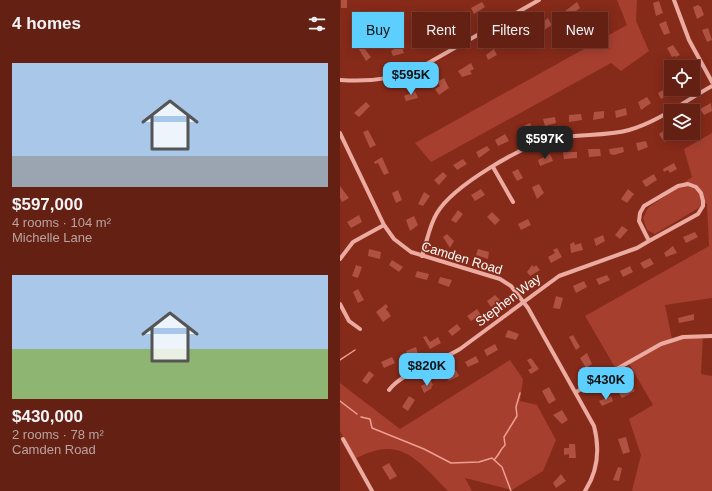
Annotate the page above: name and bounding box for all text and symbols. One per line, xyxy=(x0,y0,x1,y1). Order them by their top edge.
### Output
chip: Buy xyxy=(352,12,404,48)
chip: Rent xyxy=(412,12,470,48)
chip: Filters xyxy=(478,12,544,48)
chip: New xyxy=(552,12,608,48)
icon: filters xyxy=(306,13,328,35)
text: 4 homes xyxy=(12,14,81,33)
map controls xyxy=(664,60,700,140)
button: locate xyxy=(664,60,700,96)
pin: $595K xyxy=(383,62,439,96)
text: $595K xyxy=(392,67,430,82)
icon: home xyxy=(134,89,206,161)
button: layers xyxy=(664,104,700,140)
pin: $597K xyxy=(517,126,573,160)
text: $597K xyxy=(526,131,564,146)
text: $597,000 xyxy=(12,195,83,214)
text: 4 rooms · 104 m² xyxy=(12,215,111,230)
text: Michelle Lane xyxy=(12,230,92,245)
street label: Camden Road xyxy=(420,239,504,277)
street label: Stephen Way xyxy=(473,270,544,329)
icon: home xyxy=(134,301,206,373)
pin: $820K xyxy=(399,353,455,387)
text: $820K xyxy=(408,358,446,373)
pin: $430K xyxy=(578,367,634,401)
text: $430K xyxy=(587,372,625,387)
text: $430,000 xyxy=(12,407,83,426)
text: 2 rooms · 78 m² xyxy=(12,427,104,442)
text: Camden Road xyxy=(12,442,96,457)

